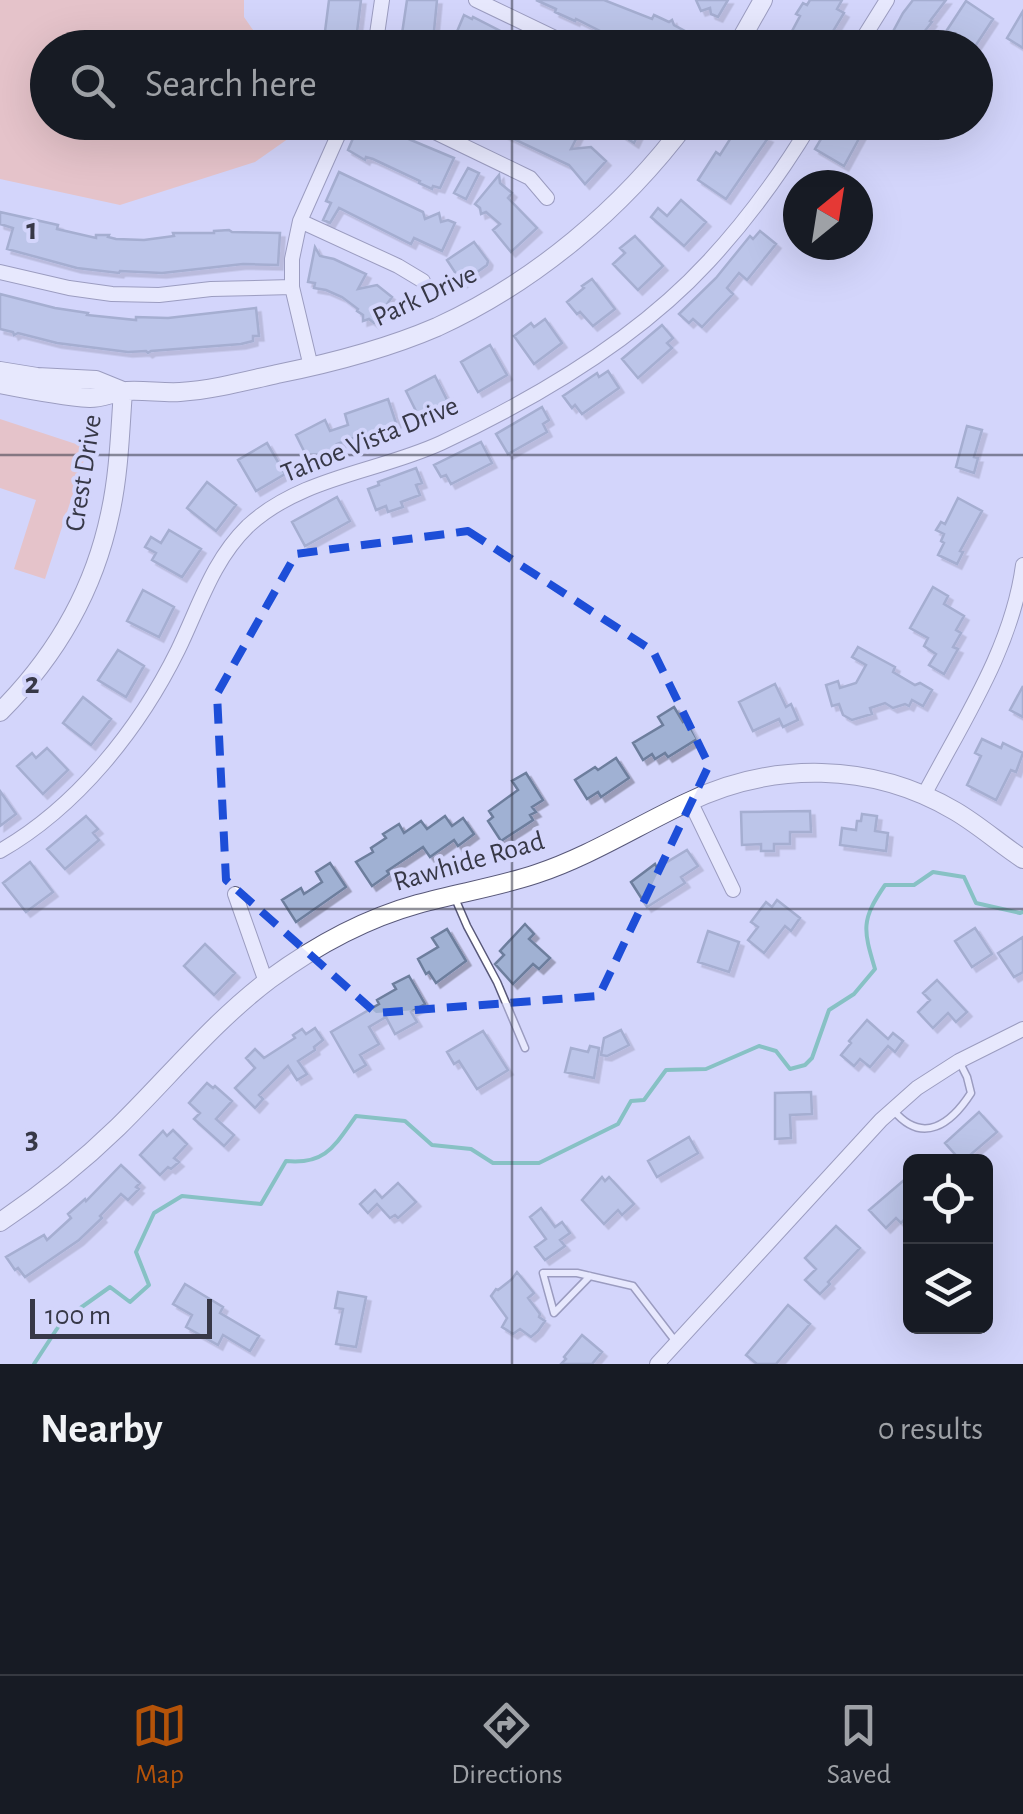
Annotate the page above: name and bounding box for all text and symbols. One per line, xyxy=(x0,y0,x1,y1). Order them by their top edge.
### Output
search box xyxy=(30,30,993,140)
icon: search xyxy=(65,58,120,113)
text: Search here xyxy=(145,66,317,104)
north arrow xyxy=(783,170,873,260)
text: 1 xyxy=(26,213,38,245)
street label: Park Drive xyxy=(369,260,481,332)
street label: Tahoe Vista Drive xyxy=(277,392,463,488)
street label: Crest Drive xyxy=(61,412,107,534)
text: 2 xyxy=(24,667,40,699)
street label: Rawhide Road xyxy=(390,827,548,897)
text: 3 xyxy=(25,1122,39,1154)
map controls xyxy=(903,1154,993,1334)
button: locate xyxy=(903,1154,993,1244)
button: layers xyxy=(903,1244,993,1334)
scale bar xyxy=(30,1294,212,1338)
text: 100 m xyxy=(45,1302,111,1330)
text: Nearby xyxy=(40,1408,163,1450)
text: 0 results xyxy=(878,1413,983,1445)
tab: Map xyxy=(132,1698,187,1792)
tab: Directions xyxy=(451,1698,563,1792)
tab: Saved xyxy=(827,1698,891,1792)

